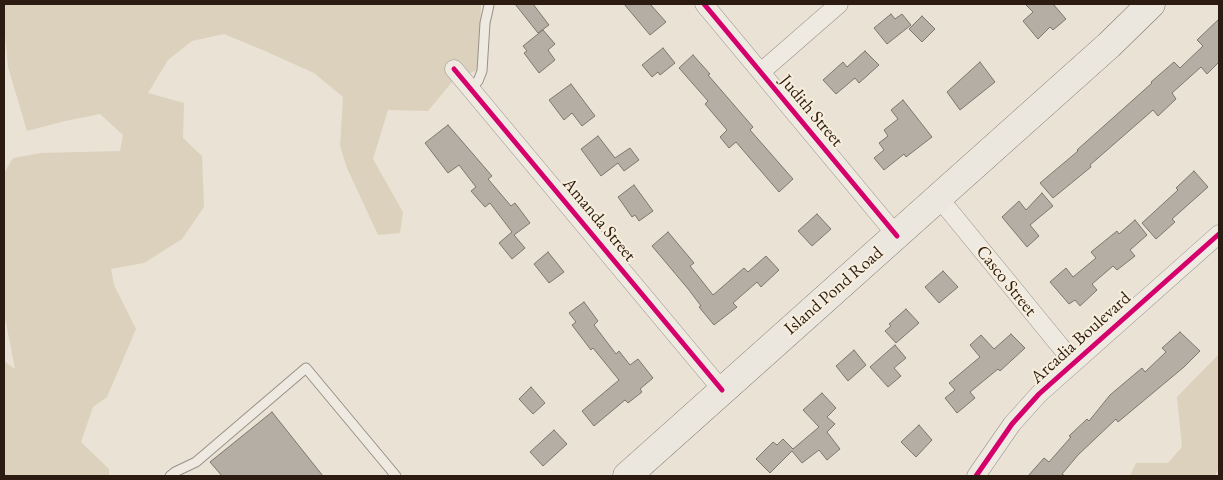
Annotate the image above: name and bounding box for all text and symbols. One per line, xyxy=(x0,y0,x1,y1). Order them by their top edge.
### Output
street label: Judith Street xyxy=(775,71,847,151)
street label: Amanda Street xyxy=(558,174,640,266)
street label: Casco Street xyxy=(971,241,1041,321)
street label: Island Pond Road xyxy=(780,242,888,340)
street label: Arcadia Boulevard xyxy=(1027,287,1135,389)

